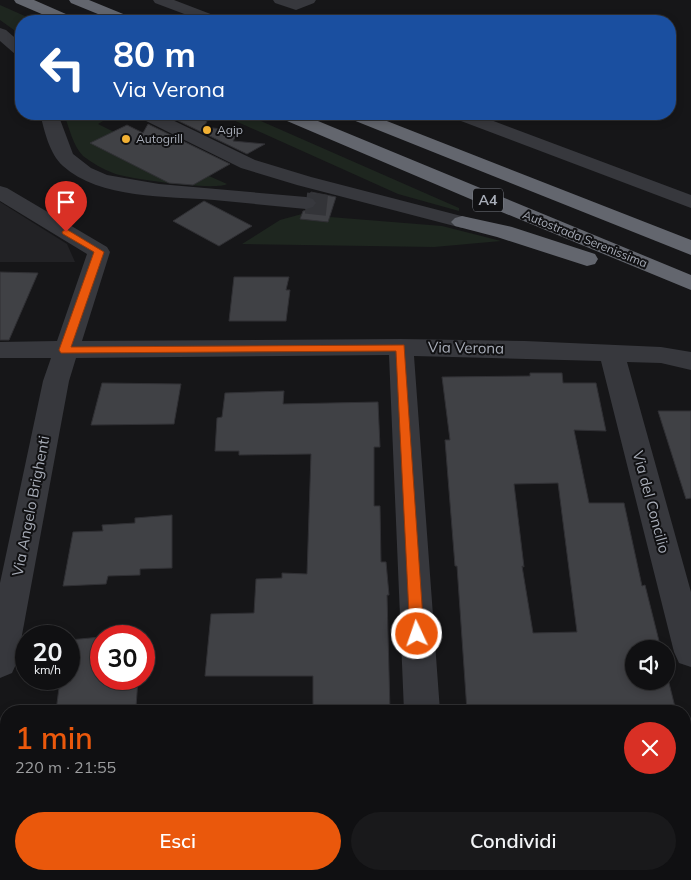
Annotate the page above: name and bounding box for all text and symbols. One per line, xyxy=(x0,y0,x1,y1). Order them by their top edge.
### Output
text: 80 m xyxy=(113,32,196,76)
icon: left xyxy=(30,35,95,100)
text: Via Verona xyxy=(113,75,225,103)
place label: Agip xyxy=(217,122,243,137)
marker: Agip xyxy=(201,124,213,136)
place label: Autogrill xyxy=(136,131,183,146)
marker: Autogrill xyxy=(120,133,132,145)
pin xyxy=(45,181,87,232)
icon: arrive xyxy=(52,188,80,216)
road number: A4 xyxy=(473,188,503,212)
street label: Autostrada Serenissima xyxy=(521,207,650,270)
street label: Via Verona xyxy=(428,337,504,358)
street label: Via Angelo Brighenti xyxy=(8,434,53,578)
street label: Via del Concilio xyxy=(629,449,674,555)
position arrow xyxy=(390,607,442,659)
speed limit sign: 30 xyxy=(90,625,155,690)
text: 20 xyxy=(32,636,63,667)
map controls xyxy=(625,640,675,690)
button: sound xyxy=(625,640,675,690)
text: km/h xyxy=(34,662,61,677)
text: 1 min xyxy=(15,719,93,757)
button: close xyxy=(624,722,676,774)
text: 220 m · 21:55 xyxy=(15,757,116,777)
button: Esci xyxy=(15,812,341,870)
button: Condividi xyxy=(351,812,676,870)

